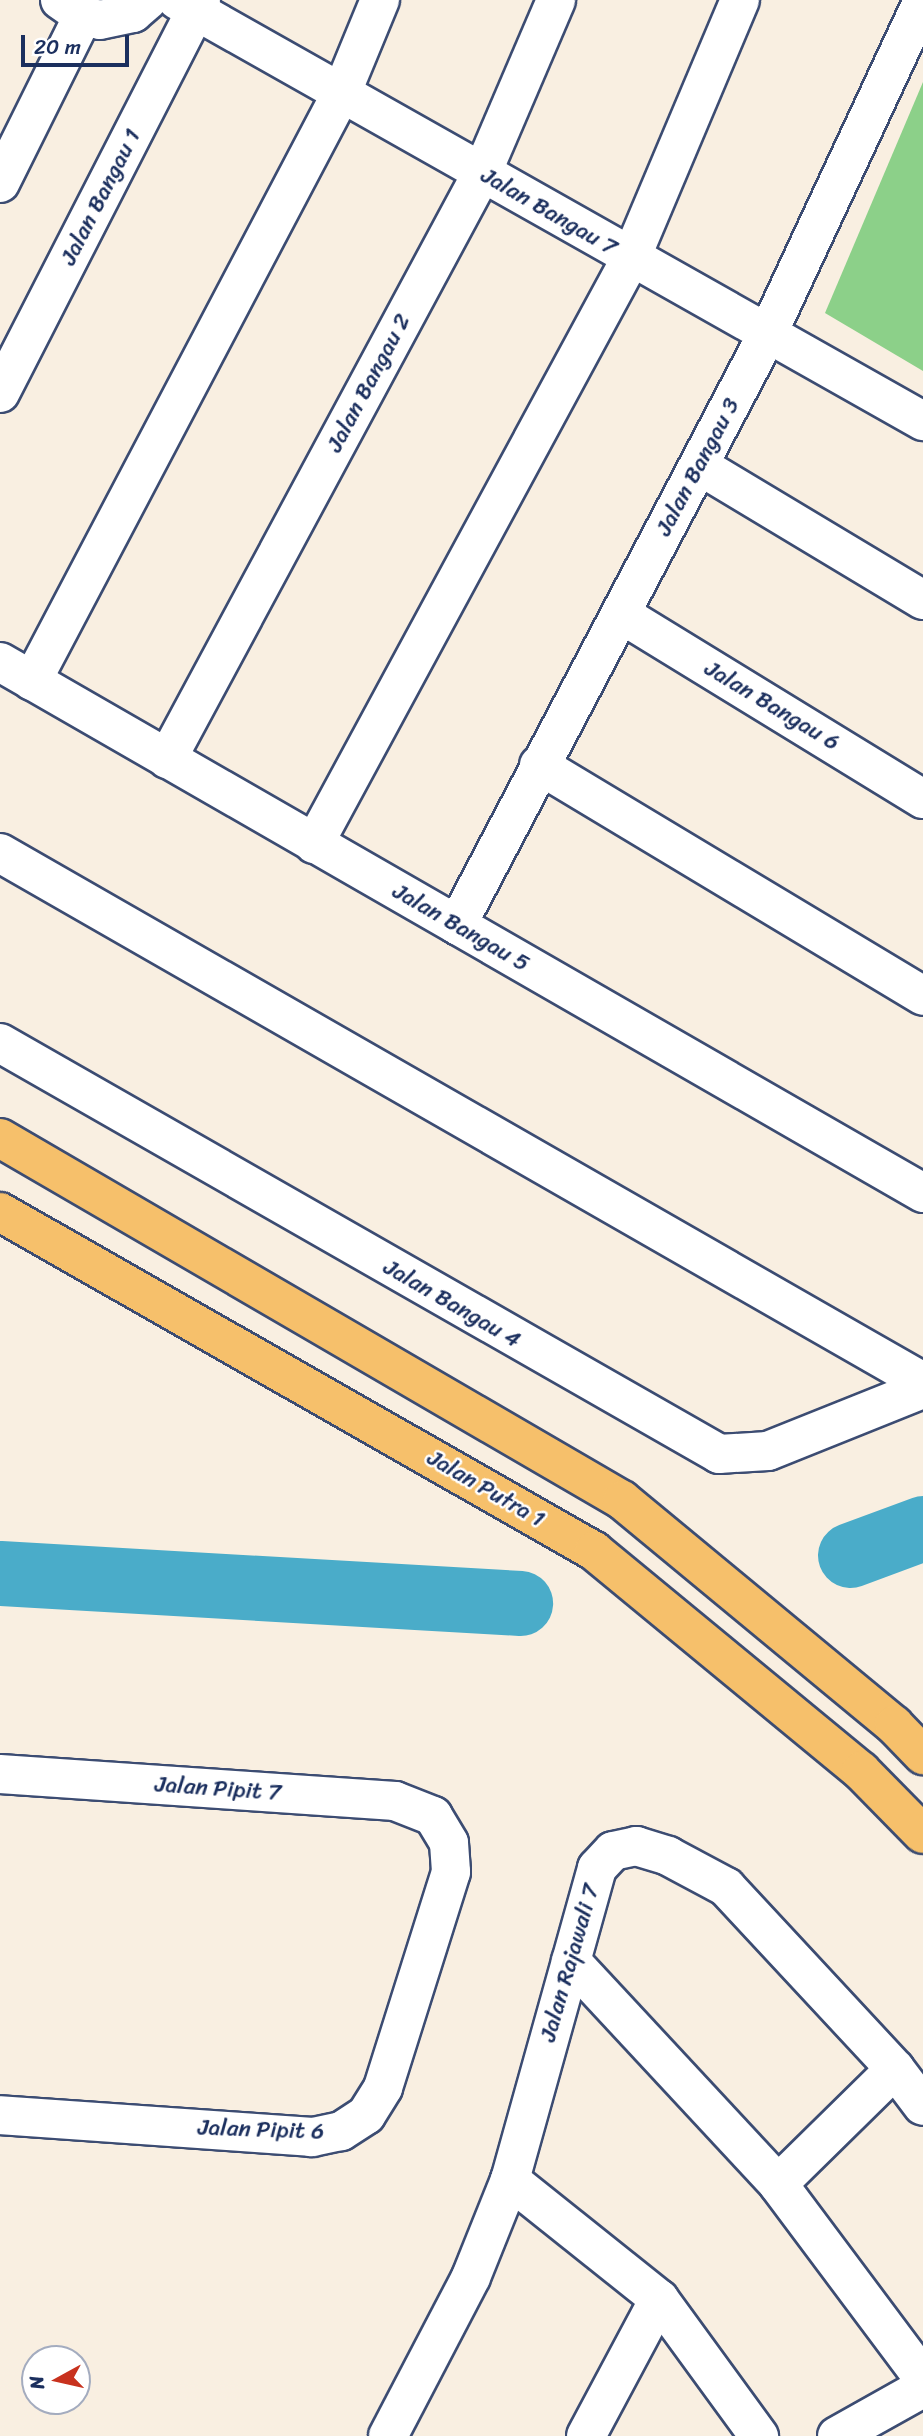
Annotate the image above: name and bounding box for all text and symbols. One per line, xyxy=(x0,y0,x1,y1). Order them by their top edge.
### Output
scale bar xyxy=(24,21,133,65)
text: 20 m xyxy=(34,28,81,66)
street label: Jalan Bangau 1 xyxy=(55,125,147,269)
street label: Jalan Bangau 7 xyxy=(476,162,622,262)
street label: Jalan Bangau 2 xyxy=(321,309,417,457)
street label: Jalan Bangau 3 xyxy=(650,394,746,540)
street label: Jalan Bangau 6 xyxy=(700,655,844,757)
street label: Jalan Bangau 5 xyxy=(388,878,534,978)
street label: Jalan Bangau 4 xyxy=(379,1254,525,1354)
street label: Jalan Putra 1 xyxy=(422,1444,550,1534)
street label: Jalan Pipit 7 xyxy=(154,1771,282,1807)
street label: Jalan Rajawali 7 xyxy=(534,1881,606,2045)
street label: Jalan Pipit 6 xyxy=(197,2114,325,2146)
north arrow xyxy=(21,2345,91,2415)
text: N xyxy=(19,2374,54,2392)

